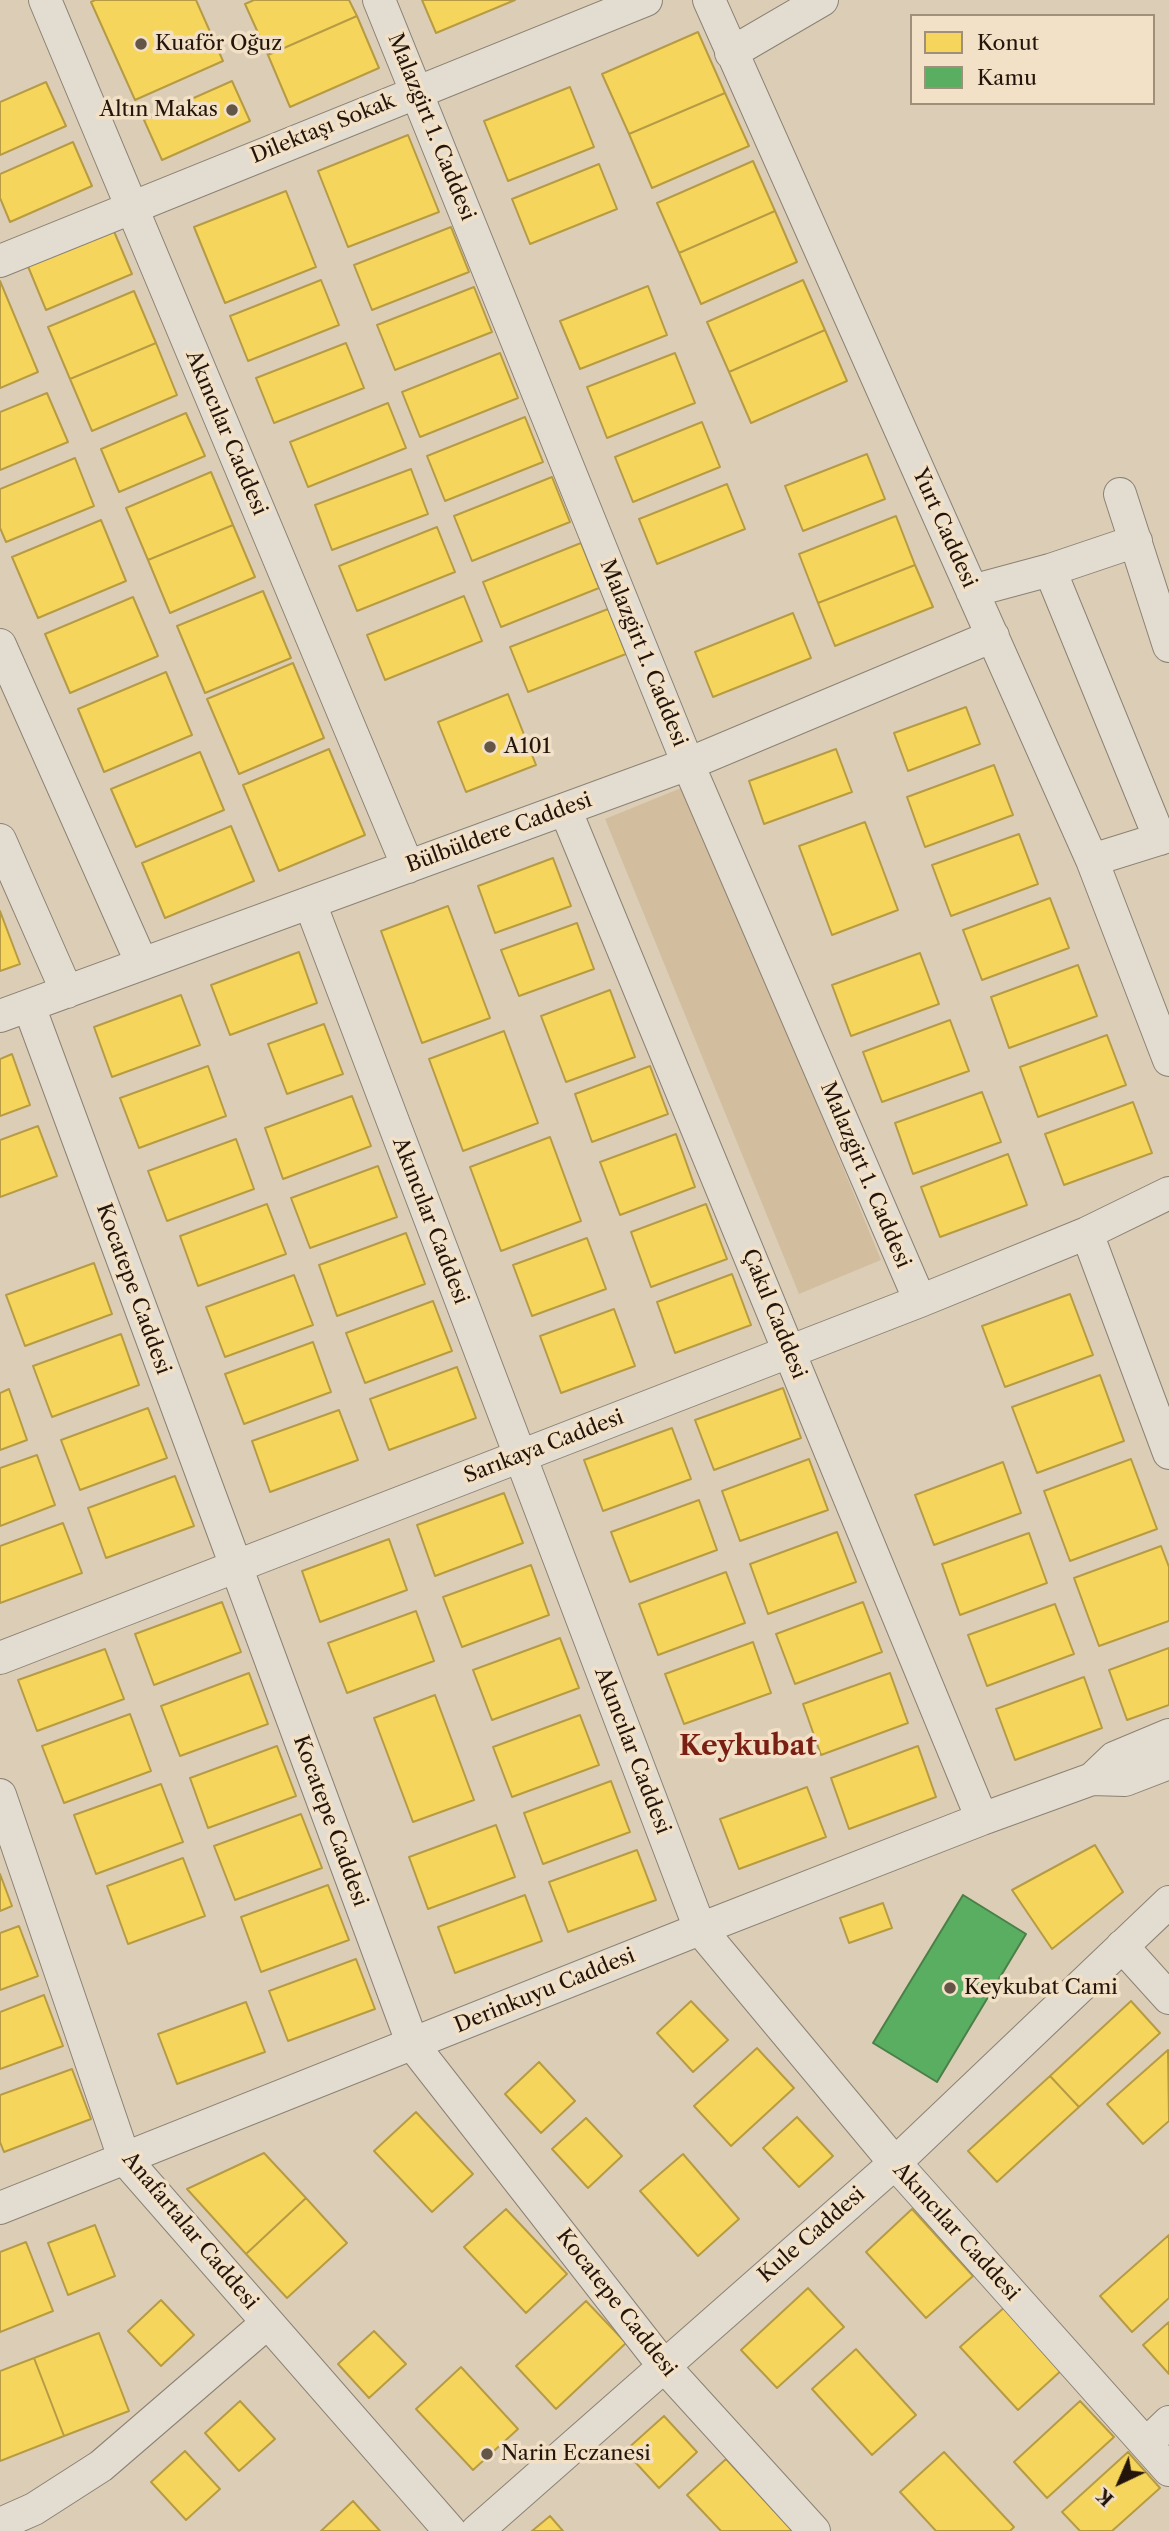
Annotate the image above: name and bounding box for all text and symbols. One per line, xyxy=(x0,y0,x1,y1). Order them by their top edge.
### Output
legend xyxy=(910,14,1155,105)
street label: Malazgirt 1. Caddesi xyxy=(382,30,480,224)
text: Konut xyxy=(977,30,1039,55)
place label: Kuaför Oğuz xyxy=(155,31,282,57)
marker: Kuaför Oğuz xyxy=(133,36,149,52)
text: Kamu xyxy=(977,65,1037,90)
street label: Dilektaşı Sokak xyxy=(247,89,399,169)
place label: Altın Makas xyxy=(100,97,218,123)
marker: Altın Makas xyxy=(224,102,240,118)
street label: Akıncılar Caddesi xyxy=(180,347,272,519)
street label: Yurt Caddesi xyxy=(906,464,982,592)
street label: Malazgirt 1. Caddesi xyxy=(594,556,692,750)
place label: A101 xyxy=(504,734,551,760)
marker: A101 xyxy=(482,739,498,755)
street label: Bülbüldere Caddesi xyxy=(403,788,595,878)
street label: Malazgirt 1. Caddesi xyxy=(814,1078,916,1272)
street label: Akıncılar Caddesi xyxy=(387,1134,473,1308)
street label: Kocatepe Caddesi xyxy=(90,1200,176,1378)
street label: Çakıl Caddesi xyxy=(737,1245,811,1383)
street label: Sarıkaya Caddesi xyxy=(461,1405,627,1489)
street label: Akıncılar Caddesi xyxy=(589,1664,675,1838)
district label: Keykubat xyxy=(679,1730,817,1764)
street label: Kocatepe Caddesi xyxy=(287,1732,373,1910)
street label: Derinkuyu Caddesi xyxy=(451,1943,639,2039)
place label: Keykubat Cami xyxy=(964,1975,1118,2001)
marker: Keykubat Cami xyxy=(942,1980,958,1996)
street label: Anafartalar Caddesi xyxy=(117,2147,263,2315)
street label: Akıncılar Caddesi xyxy=(888,2158,1024,2306)
street label: Kule Caddesi xyxy=(754,2182,870,2288)
street label: Kocatepe Caddesi xyxy=(551,2224,681,2382)
place label: Narin Eczanesi xyxy=(501,2441,651,2467)
marker: Narin Eczanesi xyxy=(479,2446,495,2462)
north arrow xyxy=(1085,2447,1155,2517)
text: K xyxy=(1092,2484,1119,2511)

